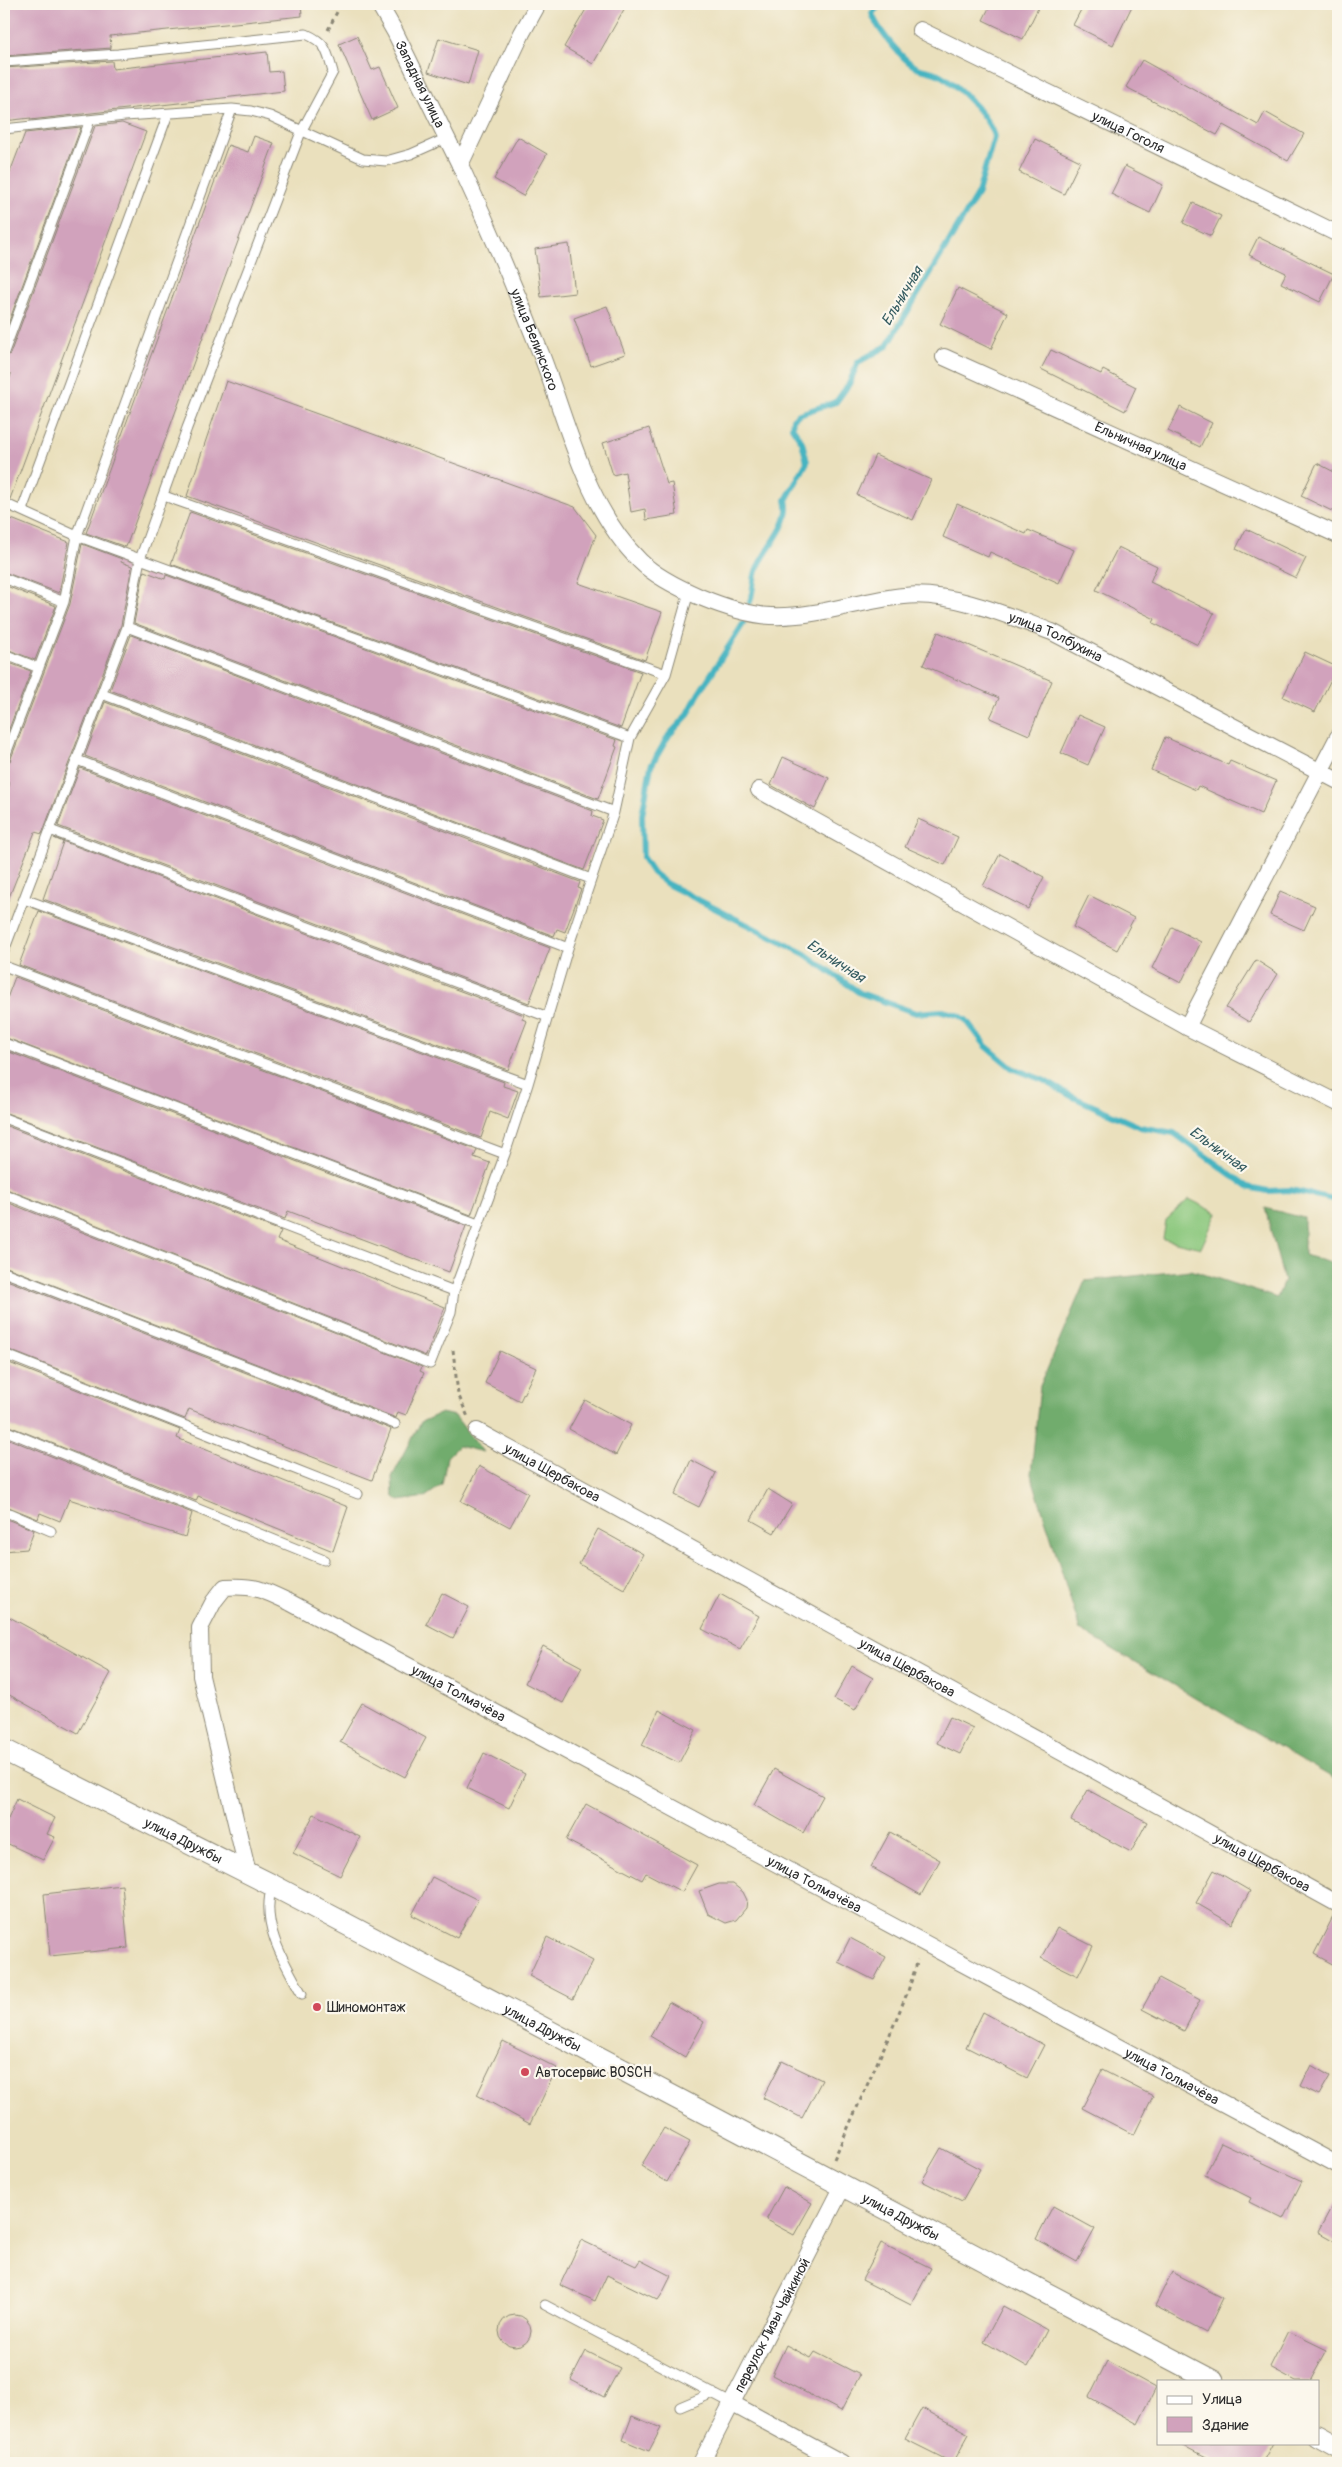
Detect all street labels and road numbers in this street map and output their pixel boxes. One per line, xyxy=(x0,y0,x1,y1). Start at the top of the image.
street label: Западная улица xyxy=(391,38,448,131)
street label: улица Гоголя xyxy=(1088,107,1167,157)
street label: улица Белинского xyxy=(506,285,562,393)
street label: Ельничная улица xyxy=(1092,418,1189,475)
street label: улица Толбухина xyxy=(1006,608,1105,666)
street label: улица Щербакова xyxy=(500,1439,603,1506)
street label: улица Щербакова xyxy=(855,1634,958,1701)
street label: улица Толмачёва xyxy=(407,1661,508,1726)
street label: улица Дружбы xyxy=(141,1814,225,1868)
street label: улица Щербакова xyxy=(1210,1829,1313,1896)
street label: улица Толмачёва xyxy=(763,1852,864,1917)
street label: улица Дружбы xyxy=(500,2000,584,2055)
street label: улица Толмачёва xyxy=(1121,2044,1222,2109)
street label: улица Дружбы xyxy=(858,2189,942,2244)
street label: переулок Лизы Чайкиной xyxy=(731,2255,814,2395)

